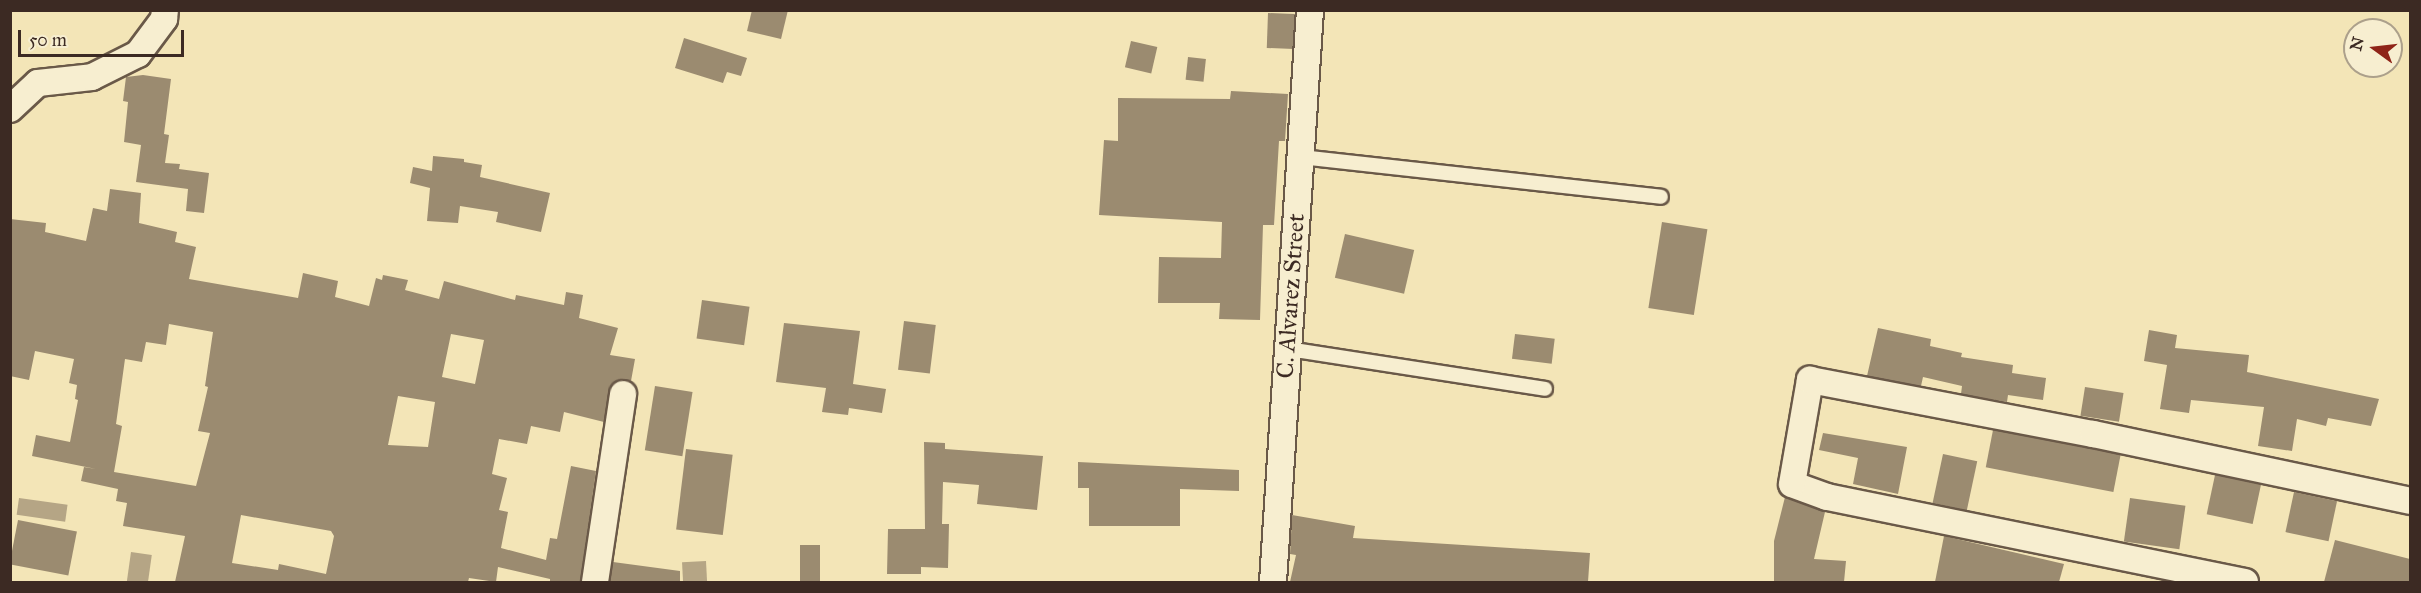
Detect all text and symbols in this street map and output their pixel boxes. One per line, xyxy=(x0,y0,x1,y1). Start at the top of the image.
scale bar xyxy=(21,18,188,56)
north arrow xyxy=(2343,18,2403,78)
text: 50 m xyxy=(29,29,67,51)
text: N xyxy=(2346,35,2368,53)
street label: C. Alvarez Street xyxy=(1271,213,1311,379)

